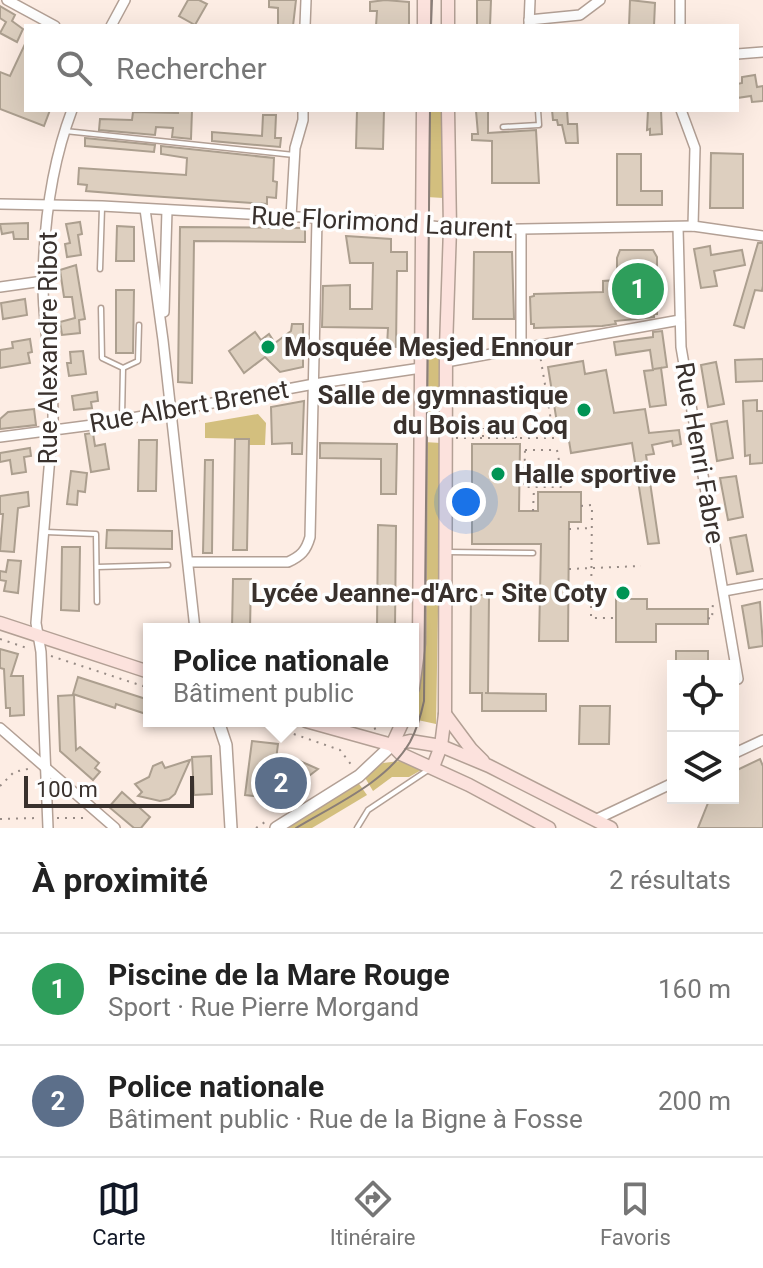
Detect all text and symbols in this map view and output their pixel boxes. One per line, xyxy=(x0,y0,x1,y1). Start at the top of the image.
search box xyxy=(24,24,739,112)
icon: search xyxy=(52,46,96,90)
text: Rechercher xyxy=(116,51,267,86)
street label: Rue Florimond Laurent xyxy=(250,200,514,244)
street label: Rue Alexandre Ribot xyxy=(33,232,63,464)
pin: 1 xyxy=(612,259,664,319)
place label: Mosquée Mesjed Ennour xyxy=(284,332,574,362)
marker: Mosquée Mesjed Ennour xyxy=(259,338,277,356)
street label: Rue Henri Fabre xyxy=(669,360,731,546)
street label: Rue Albert Brenet xyxy=(87,374,291,438)
place label: Salle de gymnastique du Bois au Coq xyxy=(317,380,568,440)
marker: Salle de gymnastique du Bois au Coq xyxy=(575,401,593,419)
place label: Halle sportive xyxy=(514,459,676,489)
marker: Halle sportive xyxy=(489,465,507,483)
your location xyxy=(446,482,486,522)
place label: Lycée Jeanne-d'Arc - Site Coty xyxy=(251,578,608,608)
marker: Lycée Jeanne-d'Arc - Site Coty xyxy=(614,584,632,602)
popup xyxy=(143,623,419,727)
text: Police nationale xyxy=(173,643,389,678)
map controls xyxy=(667,660,739,804)
button: locate xyxy=(667,660,739,732)
text: Bâtiment public xyxy=(173,678,354,708)
button: layers xyxy=(667,732,739,804)
pin: 2 xyxy=(255,753,307,813)
scale bar xyxy=(24,772,194,808)
text: 100 m xyxy=(36,777,98,802)
text: À proximité xyxy=(32,860,208,900)
text: 2 résultats xyxy=(609,865,731,895)
text: Piscine de la Mare Rouge xyxy=(108,957,450,992)
text: 1 xyxy=(51,974,65,1004)
text: 160 m xyxy=(658,974,731,1004)
text: Sport · Rue Pierre Morgand xyxy=(108,992,419,1022)
text: Police nationale xyxy=(108,1069,324,1104)
text: 2 xyxy=(51,1086,65,1116)
text: 200 m xyxy=(658,1086,731,1116)
text: Bâtiment public · Rue de la Bigne à Fosse xyxy=(108,1104,583,1134)
tab: Carte xyxy=(92,1177,145,1250)
tab: Itinéraire xyxy=(330,1177,415,1250)
tab: Favoris xyxy=(600,1177,671,1250)

